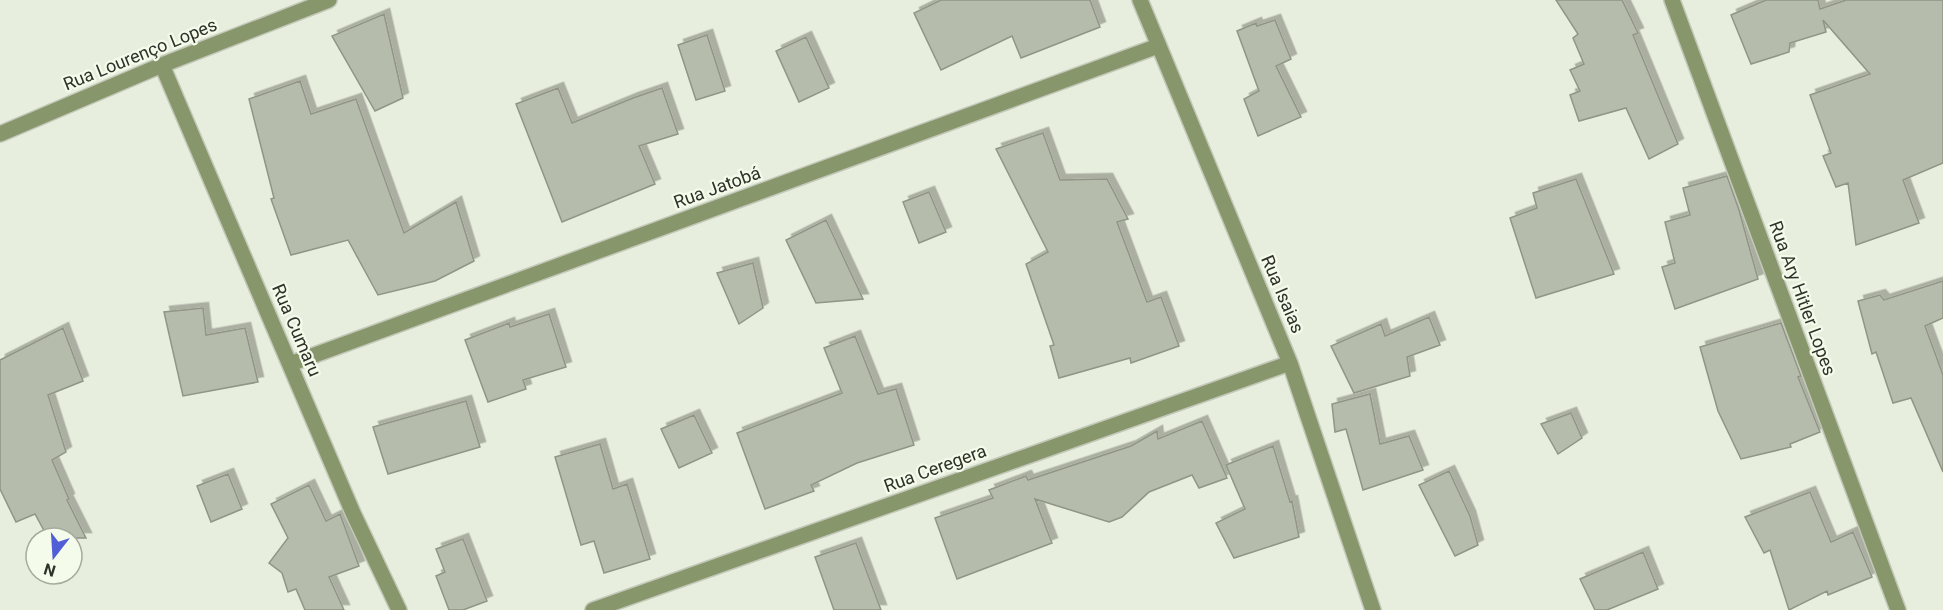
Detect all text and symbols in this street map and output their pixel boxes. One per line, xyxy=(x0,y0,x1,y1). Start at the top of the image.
street label: Rua Lourenço Lopes xyxy=(60,14,220,94)
street label: Rua Jatobá xyxy=(671,162,763,212)
street label: Rua Ary Hitler Lopes xyxy=(1765,218,1841,378)
street label: Rua Isaias xyxy=(1257,252,1309,336)
street label: Rua Cumaru xyxy=(268,281,326,379)
street label: Rua Ceregera xyxy=(881,440,989,496)
north arrow xyxy=(24,526,84,586)
text: N xyxy=(42,559,58,581)

